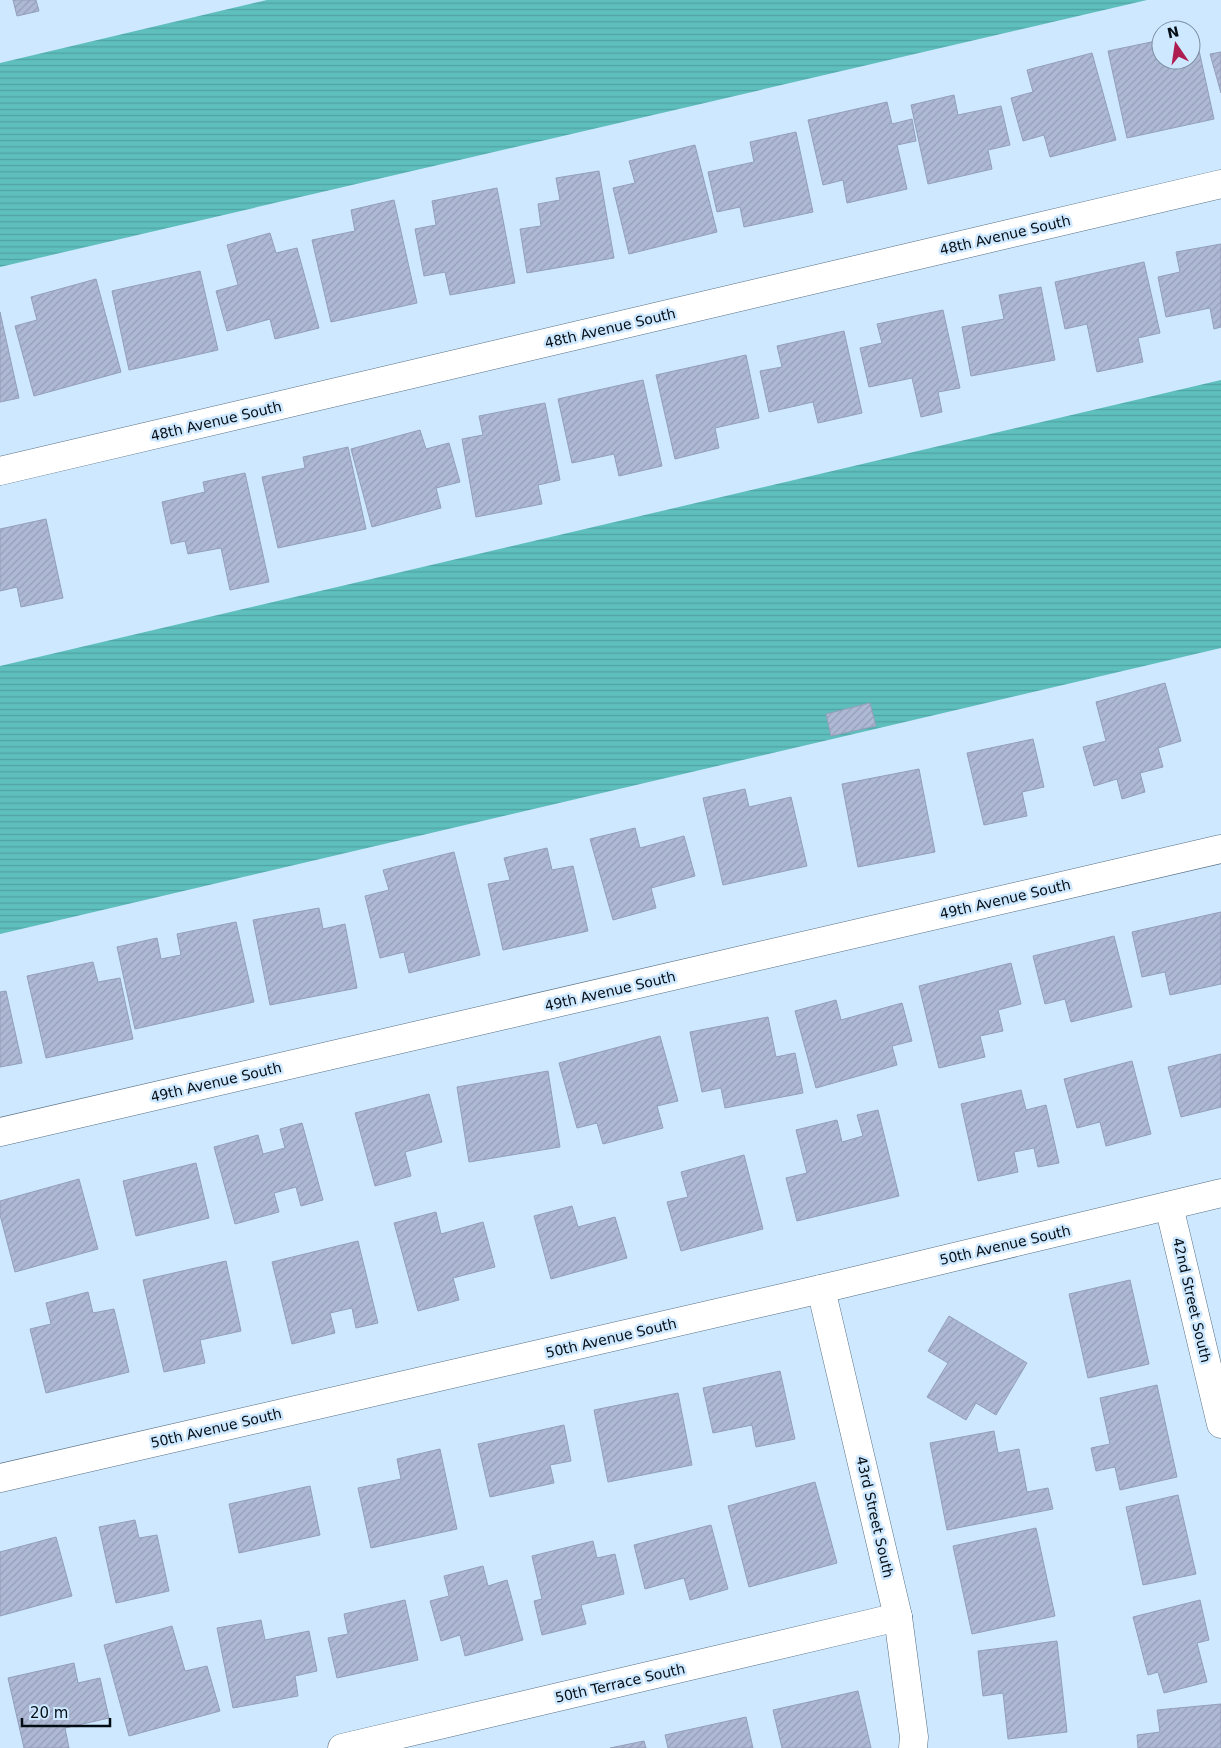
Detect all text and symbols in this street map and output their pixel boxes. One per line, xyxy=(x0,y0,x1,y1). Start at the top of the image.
north arrow xyxy=(1151,20,1201,70)
text: N xyxy=(1166,23,1181,41)
street label: 48th Avenue South xyxy=(938,212,1072,258)
street label: 48th Avenue South xyxy=(543,305,677,351)
street label: 48th Avenue South xyxy=(149,398,283,444)
street label: 49th Avenue South xyxy=(938,876,1072,922)
street label: 49th Avenue South xyxy=(543,968,677,1014)
street label: 49th Avenue South xyxy=(149,1059,283,1105)
street label: 50th Avenue South xyxy=(938,1222,1072,1268)
street label: 42nd Street South xyxy=(1170,1236,1214,1364)
street label: 50th Avenue South xyxy=(544,1315,678,1361)
street label: 50th Avenue South xyxy=(149,1405,283,1451)
street label: 43rd Street South xyxy=(853,1455,897,1579)
street label: 50th Terrace South xyxy=(554,1660,686,1706)
scale bar xyxy=(22,1696,110,1728)
text: 20 m xyxy=(30,1704,68,1722)

